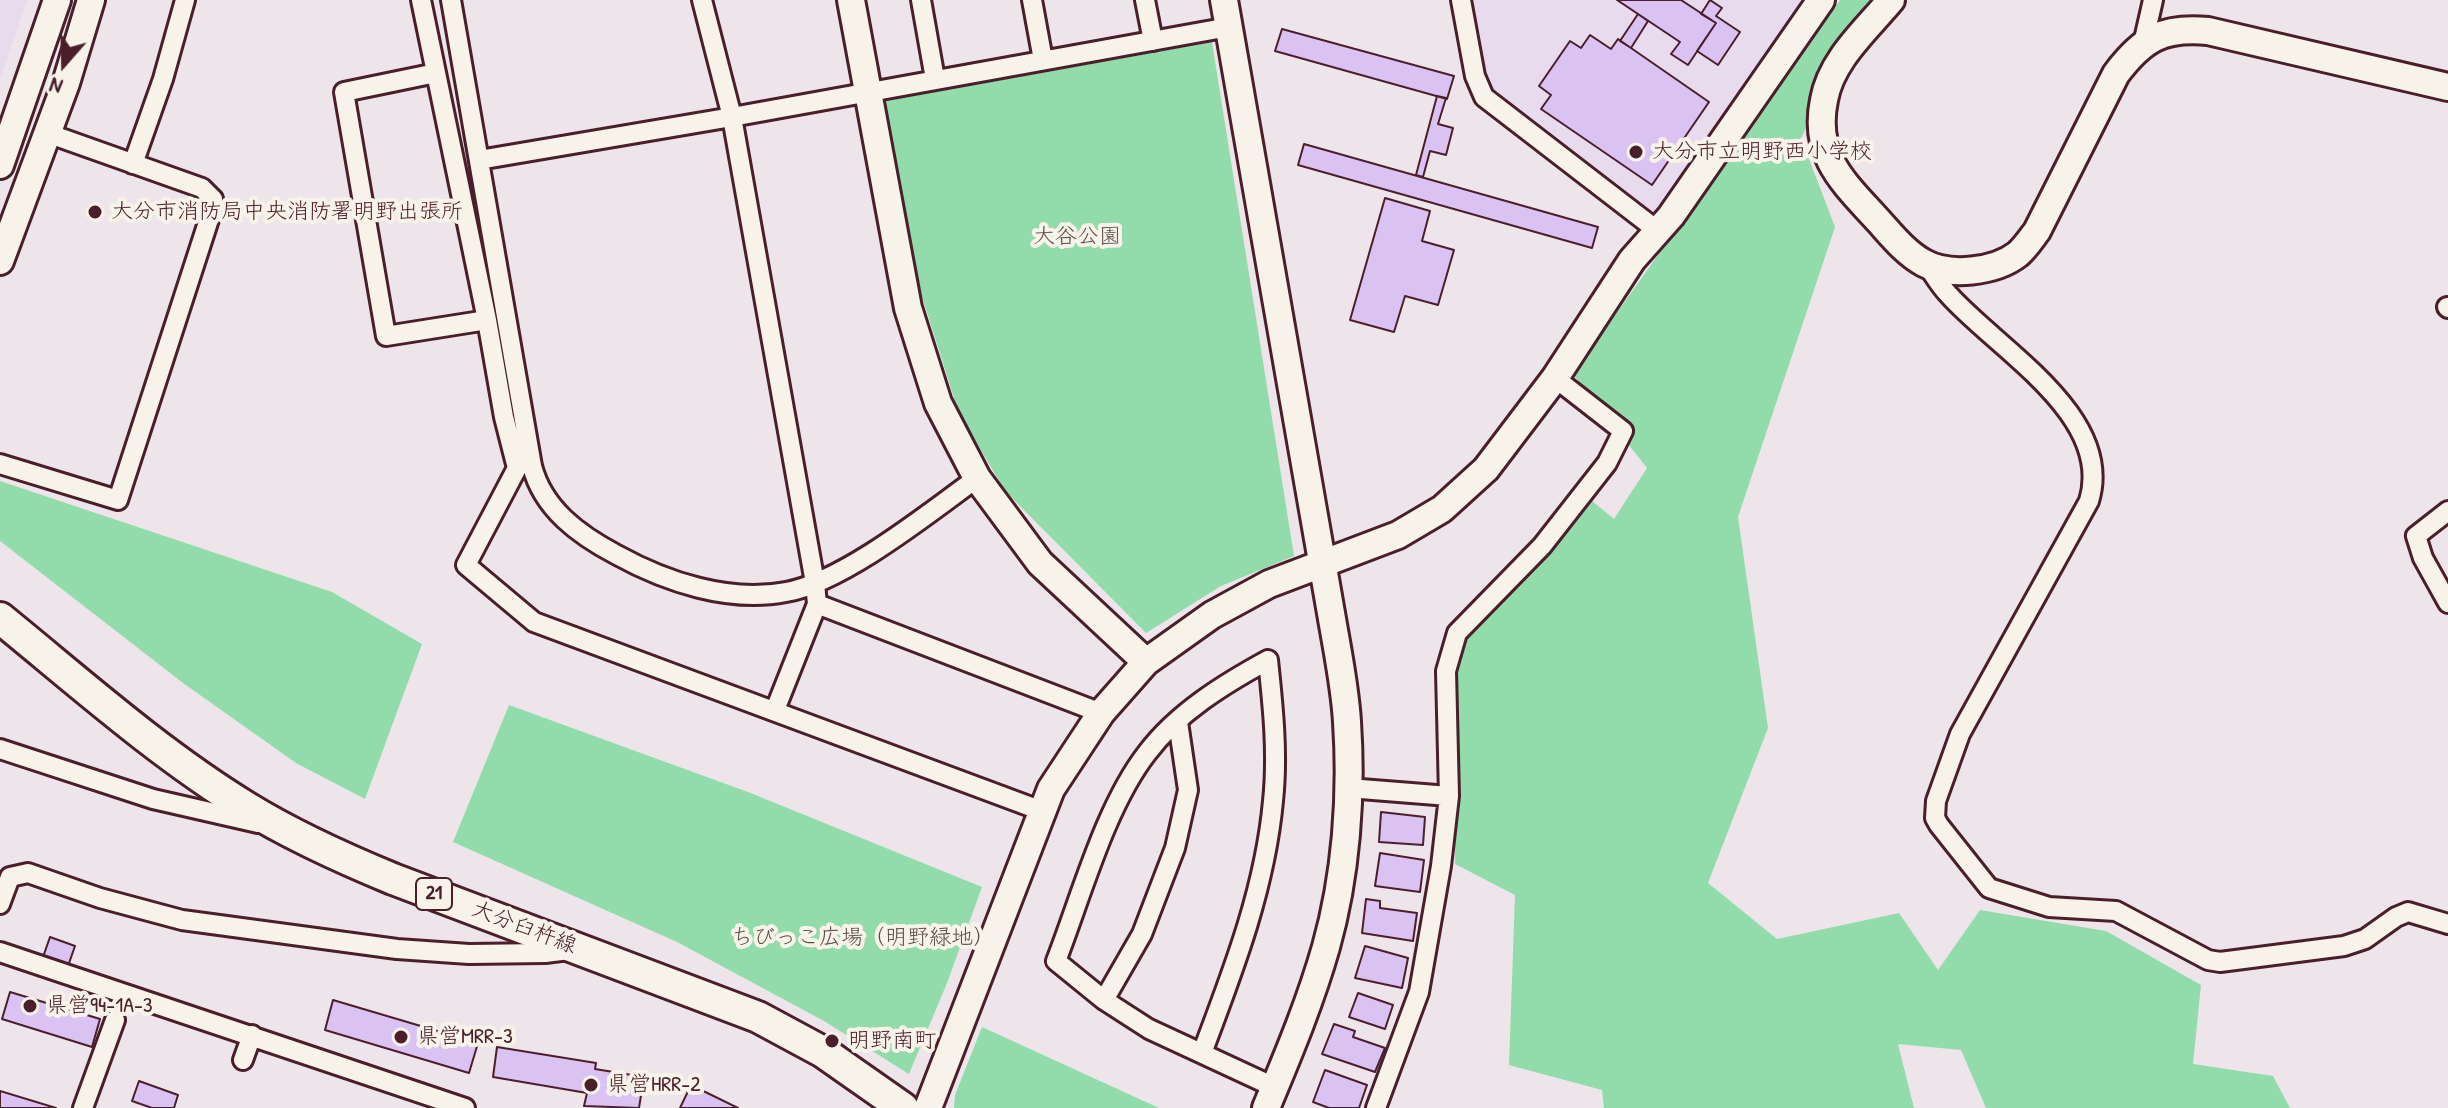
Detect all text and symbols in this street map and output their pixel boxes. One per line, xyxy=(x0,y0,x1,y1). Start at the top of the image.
north arrow xyxy=(24,24,104,104)
text: N xyxy=(45,70,66,103)
place label: 大分市立明野西小学校 xyxy=(1652,139,1872,165)
marker: 大分市立明野西小学校 xyxy=(1627,143,1645,161)
place label: 大分市消防局中央消防署明野出張所 xyxy=(111,199,463,225)
marker: 大分市消防局中央消防署明野出張所 xyxy=(86,203,104,221)
park label: 大谷公園 xyxy=(1033,224,1121,250)
road number: 21 xyxy=(416,878,452,910)
street label: 大分臼杵線 xyxy=(468,896,580,960)
park label: ちびっこ広場（明野緑地） xyxy=(731,925,995,951)
place label: 県営94-1A-3 xyxy=(46,993,153,1019)
marker: 県営94-1A-3 xyxy=(21,997,39,1015)
place label: 県営MRR-3 xyxy=(417,1024,513,1050)
marker: 県営MRR-3 xyxy=(392,1028,410,1046)
place label: 明野南町 xyxy=(848,1028,936,1054)
marker: 明野南町 xyxy=(823,1032,841,1050)
place label: 県営HRR-2 xyxy=(607,1072,700,1098)
marker: 県営HRR-2 xyxy=(582,1076,600,1094)

